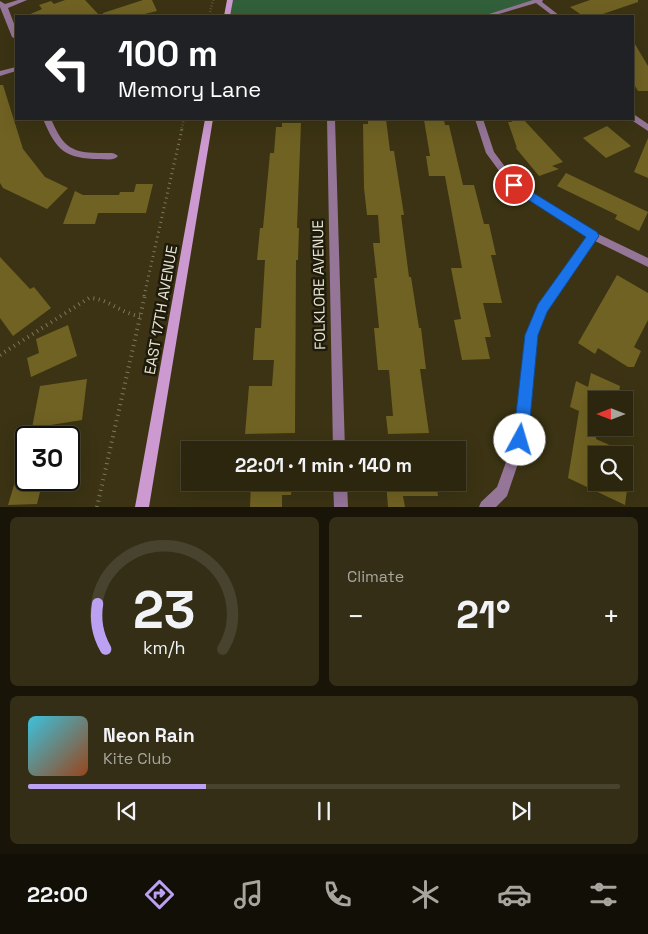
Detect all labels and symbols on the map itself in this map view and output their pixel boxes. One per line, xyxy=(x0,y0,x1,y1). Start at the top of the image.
pin xyxy=(493,164,535,206)
street label: FOLKLORE AVENUE xyxy=(308,220,329,350)
street label: EAST 17TH AVENUE xyxy=(140,244,181,376)
north arrow xyxy=(588,391,632,436)
position arrow xyxy=(493,413,545,465)
speed limit sign: 30 xyxy=(15,426,80,491)

